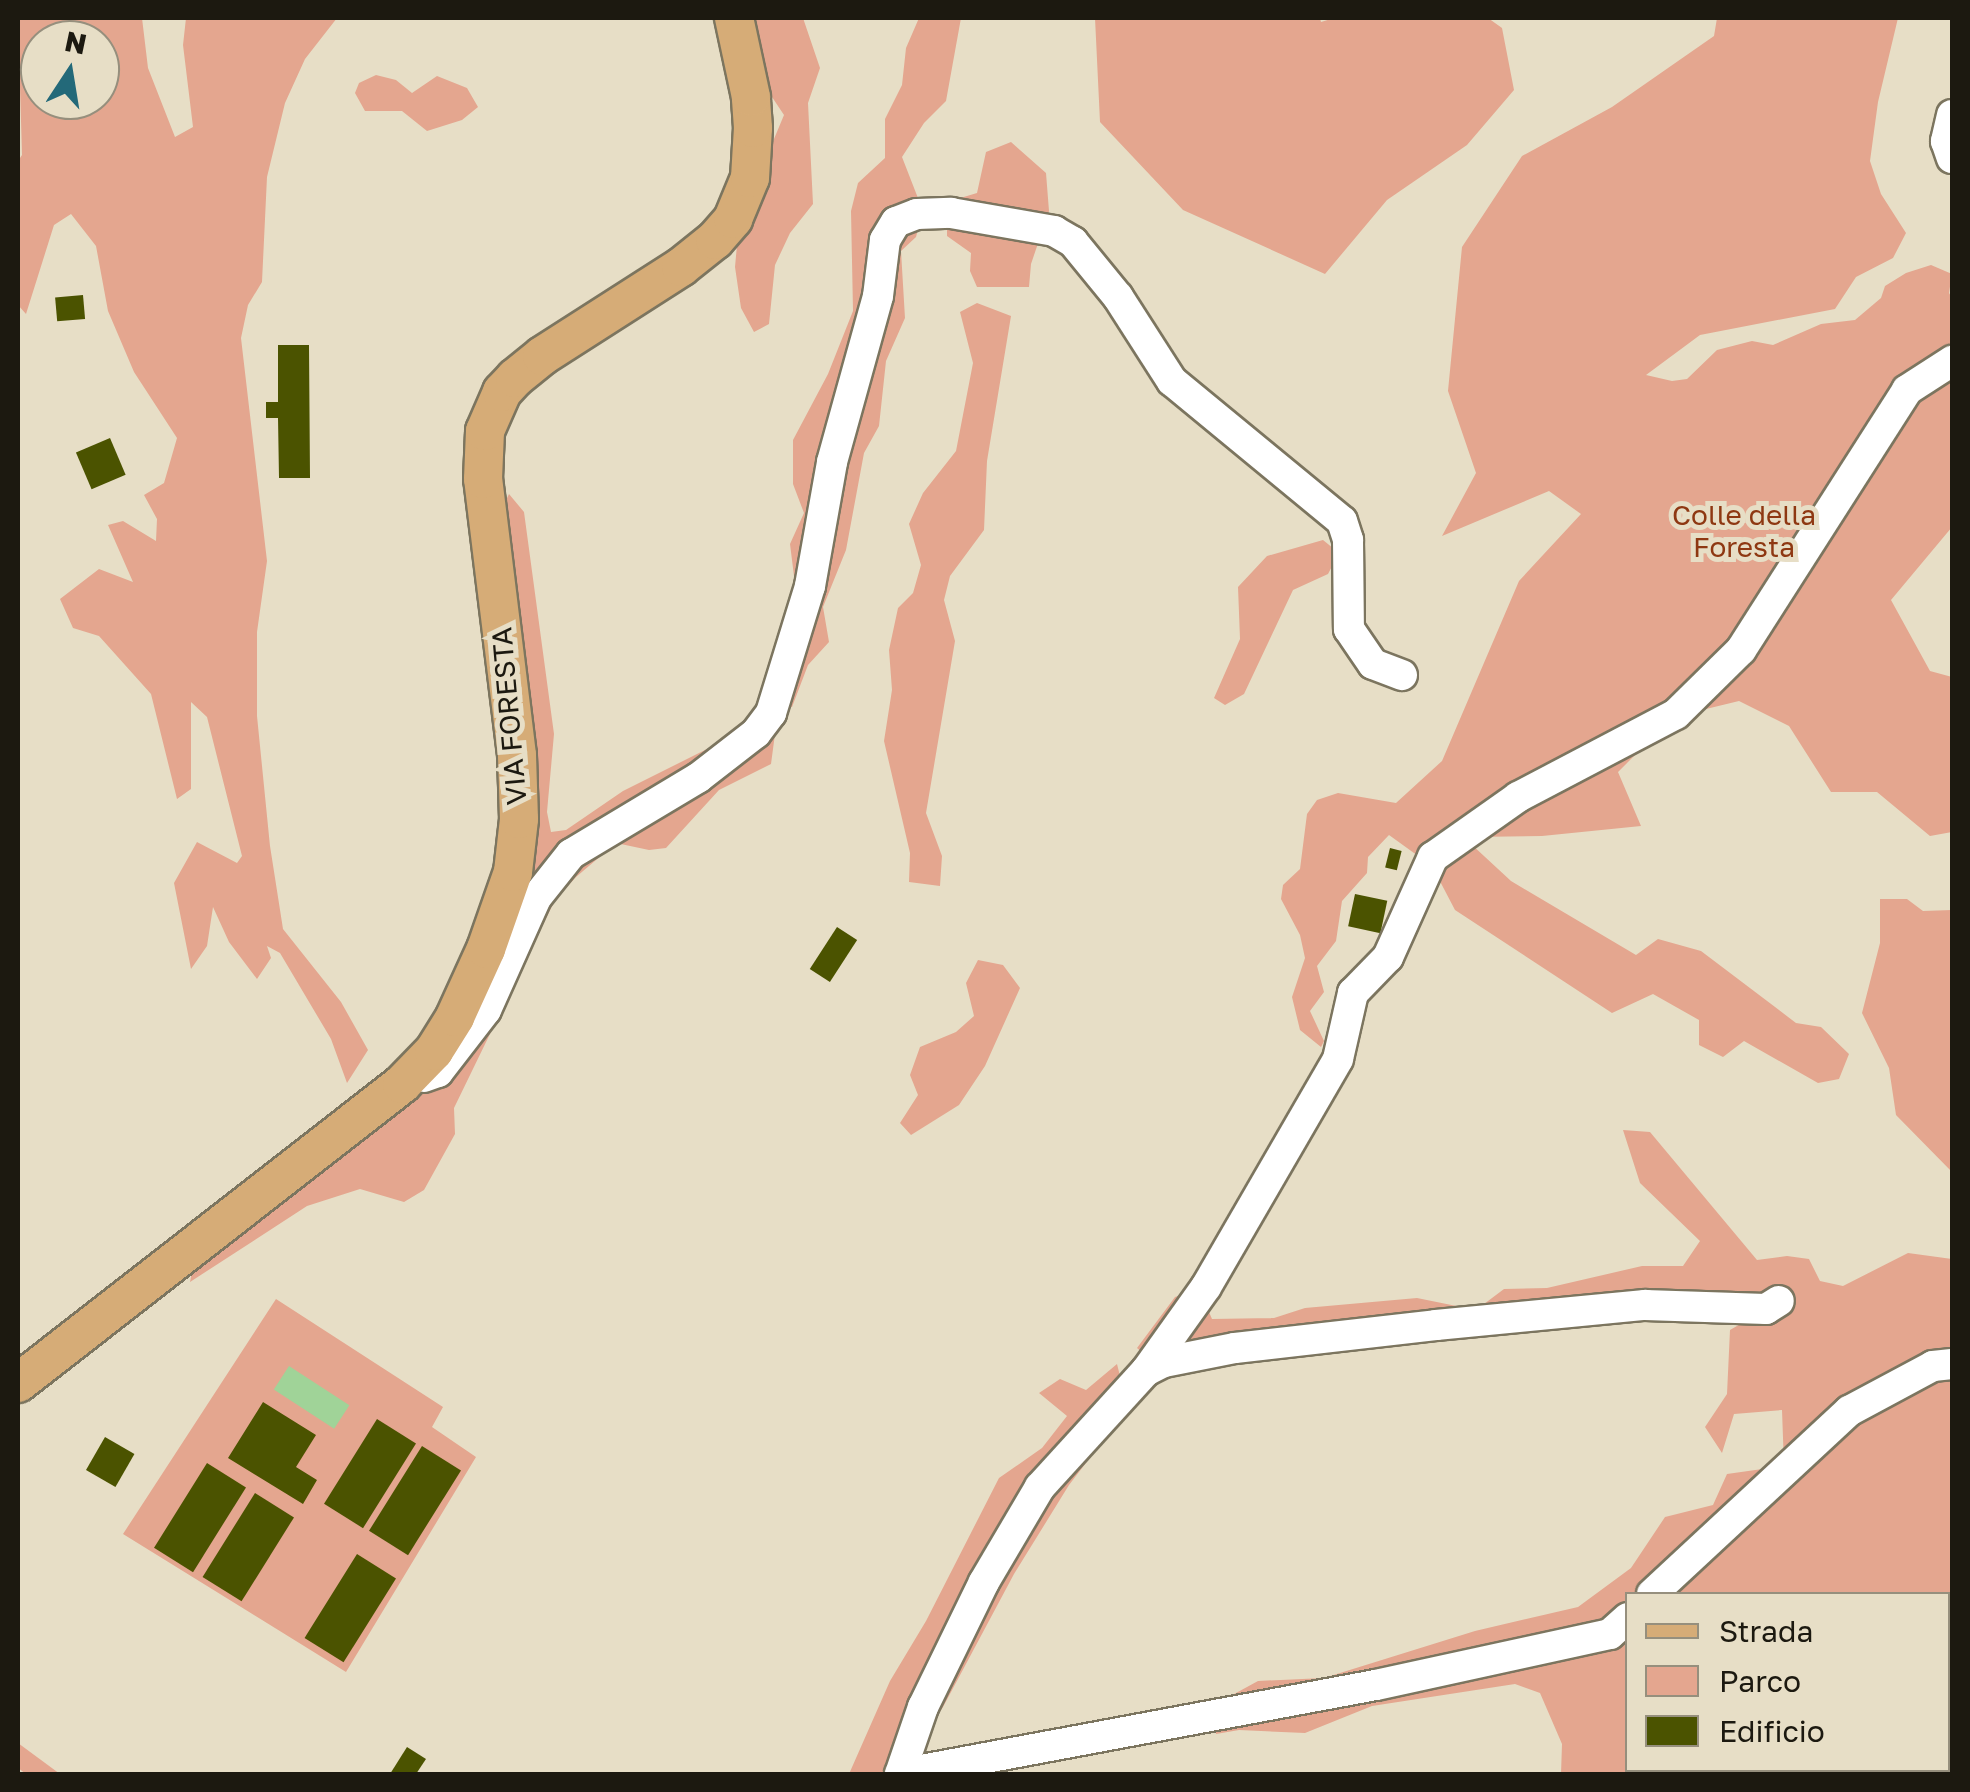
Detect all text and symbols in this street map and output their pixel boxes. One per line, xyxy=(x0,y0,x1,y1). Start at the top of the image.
north arrow xyxy=(20,20,120,120)
text: N xyxy=(62,24,90,60)
park label: Colle della Foresta xyxy=(1672,498,1816,564)
street label: VIA FORESTA xyxy=(484,626,534,806)
legend xyxy=(1625,1592,1950,1772)
text: Strada xyxy=(1719,1613,1813,1649)
text: Parco xyxy=(1719,1663,1801,1699)
text: Edificio xyxy=(1719,1713,1825,1749)

